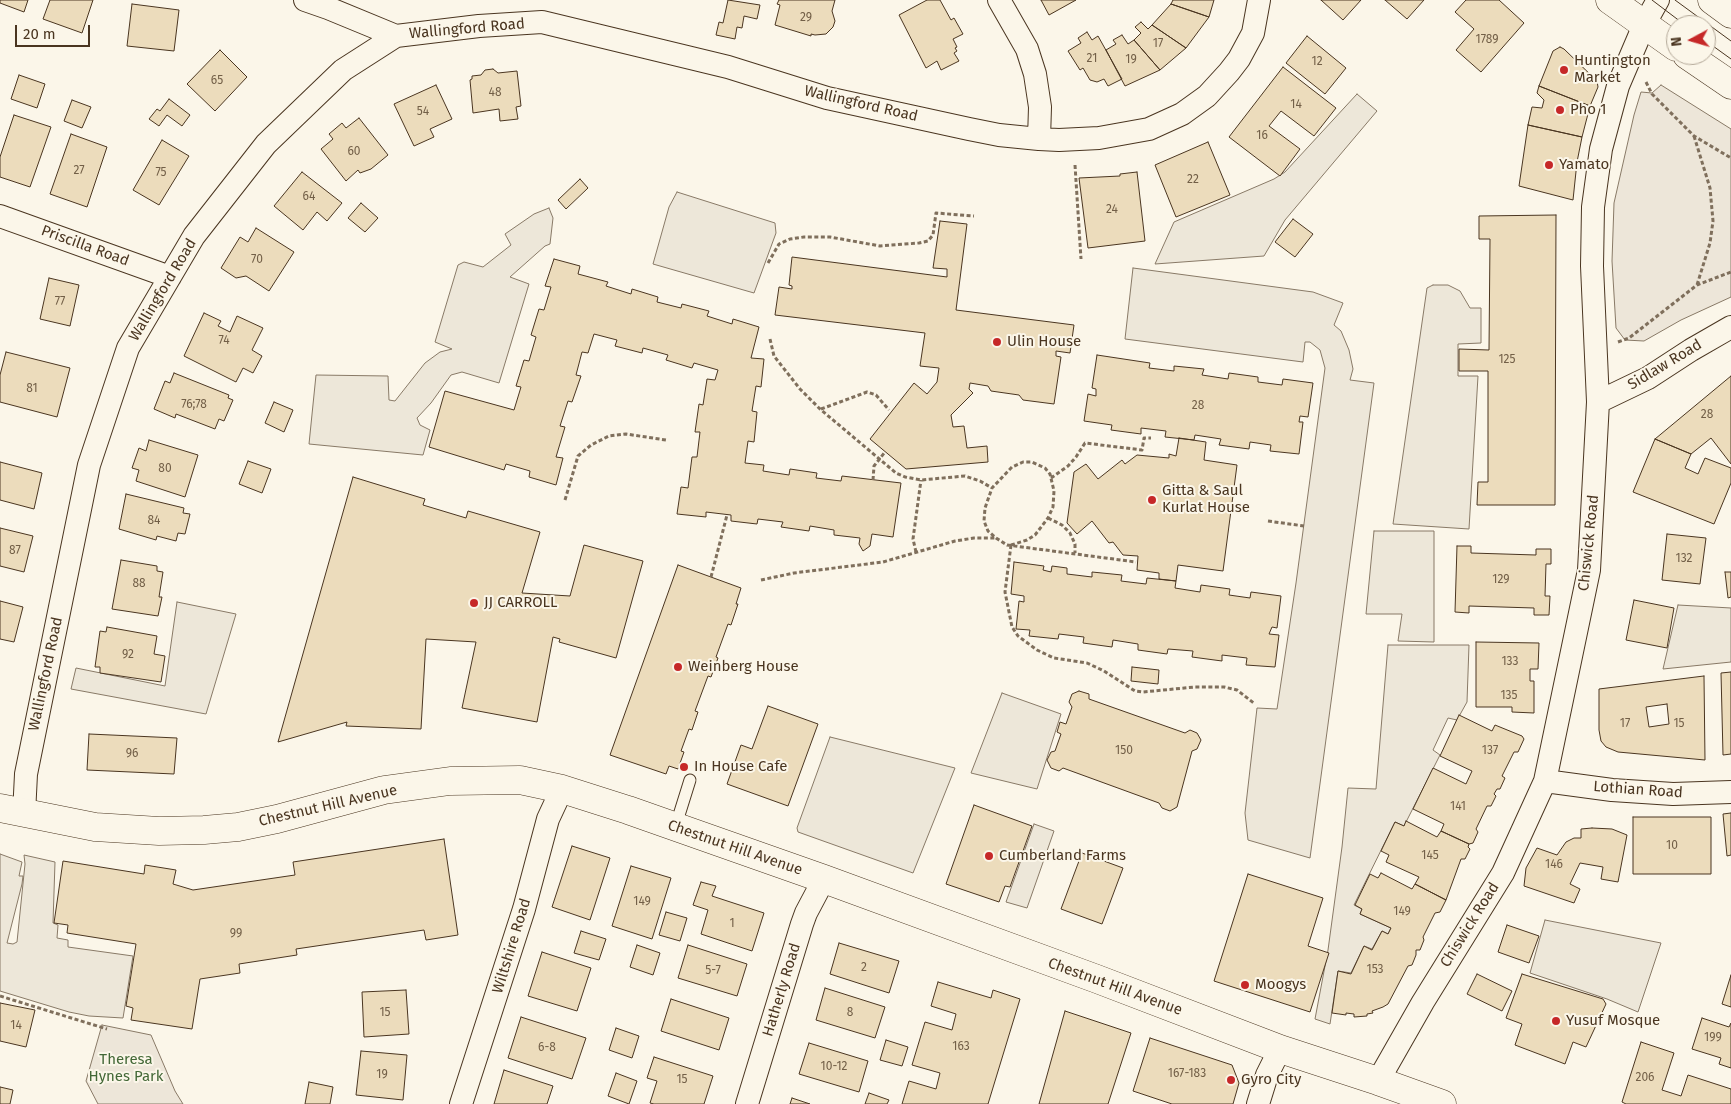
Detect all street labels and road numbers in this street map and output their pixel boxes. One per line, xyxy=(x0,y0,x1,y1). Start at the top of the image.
street label: Wallingford Road xyxy=(408,15,526,43)
street label: Wallingford Road xyxy=(802,82,920,126)
street label: Priscilla Road xyxy=(39,222,131,270)
street label: Wallingford Road xyxy=(125,236,201,344)
street label: Sidlaw Road xyxy=(1625,336,1705,394)
street label: Chiswick Road xyxy=(1575,494,1603,592)
street label: Wallingford Road xyxy=(25,615,67,733)
street label: Lothian Road xyxy=(1593,778,1683,802)
street label: Chestnut Hill Avenue xyxy=(257,781,399,831)
street label: Chestnut Hill Avenue xyxy=(665,816,805,880)
street label: Chiswick Road xyxy=(1437,879,1503,971)
street label: Wiltshire Road xyxy=(489,896,535,996)
street label: Hatherly Road xyxy=(759,941,805,1039)
street label: Chestnut Hill Avenue xyxy=(1045,954,1185,1020)

